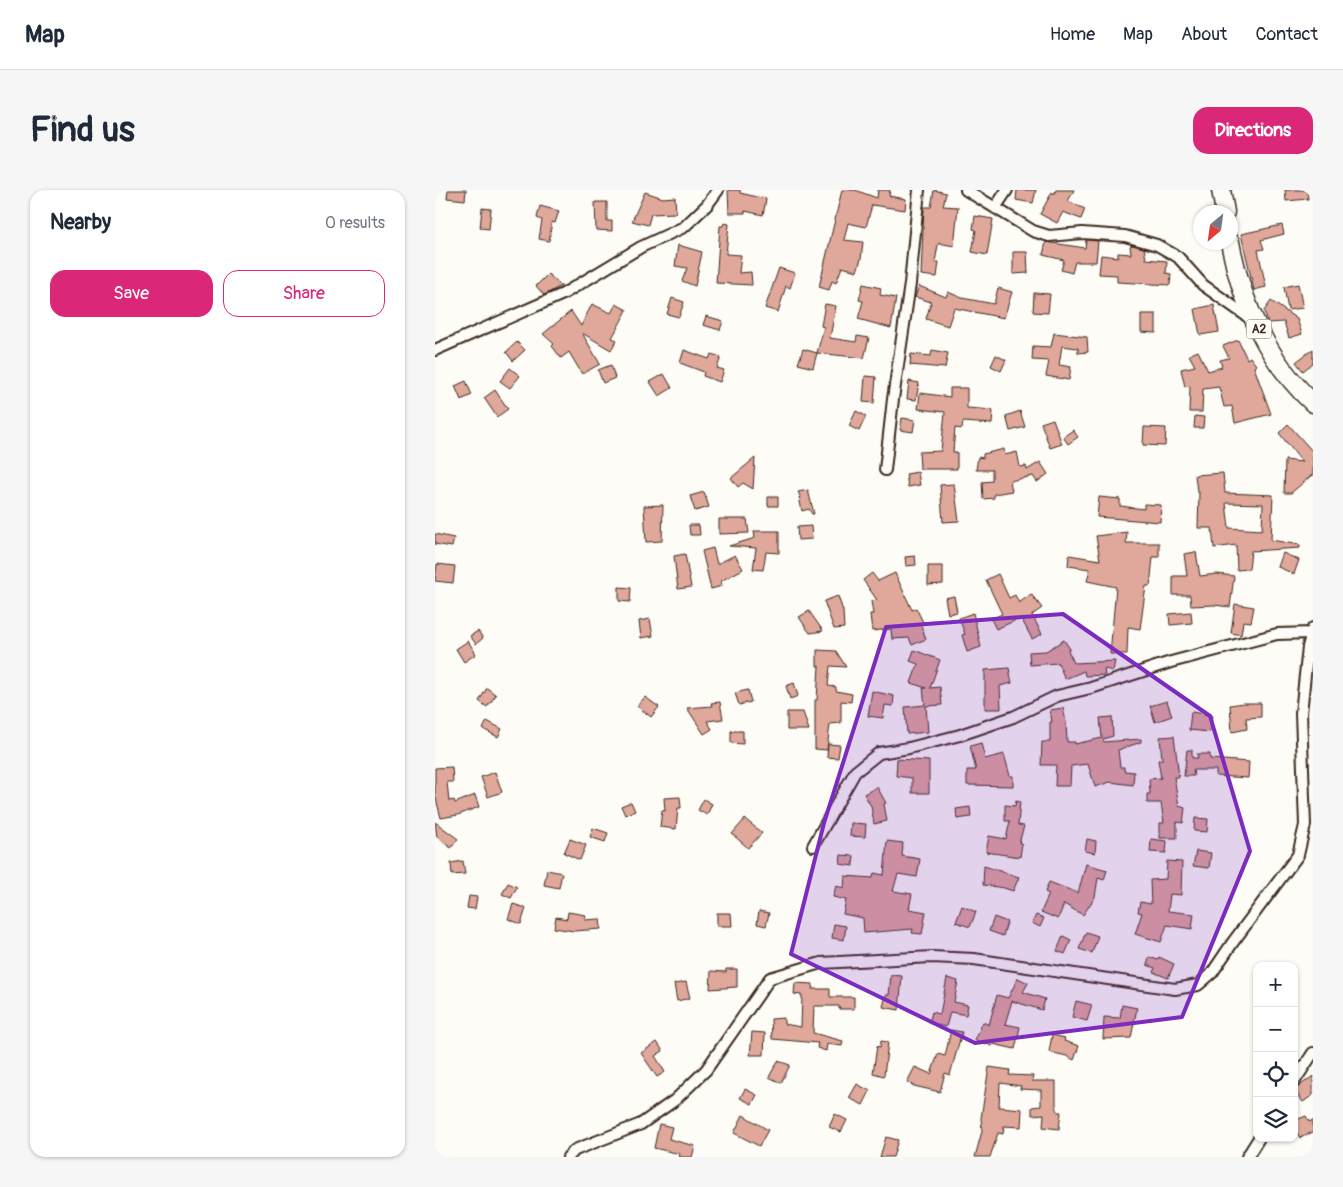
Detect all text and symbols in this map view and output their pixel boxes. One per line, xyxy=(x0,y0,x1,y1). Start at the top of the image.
text: Map xyxy=(25,20,65,49)
text: Home xyxy=(1050,23,1095,46)
text: Map xyxy=(1123,23,1153,46)
text: About xyxy=(1181,23,1227,46)
text: Contact xyxy=(1255,23,1318,46)
button: Directions xyxy=(1193,107,1313,154)
text: Find us xyxy=(30,108,135,152)
north arrow xyxy=(1193,205,1238,250)
text: Nearby xyxy=(50,209,111,236)
text: 0 results xyxy=(325,213,385,233)
button: Save xyxy=(50,270,213,317)
button: Share xyxy=(223,270,385,317)
road number: A2 xyxy=(1247,320,1271,338)
map controls xyxy=(1253,962,1298,1142)
button: + xyxy=(1253,962,1298,1007)
button: − xyxy=(1253,1007,1298,1052)
button: locate xyxy=(1253,1052,1298,1097)
button: layers xyxy=(1253,1097,1298,1142)

